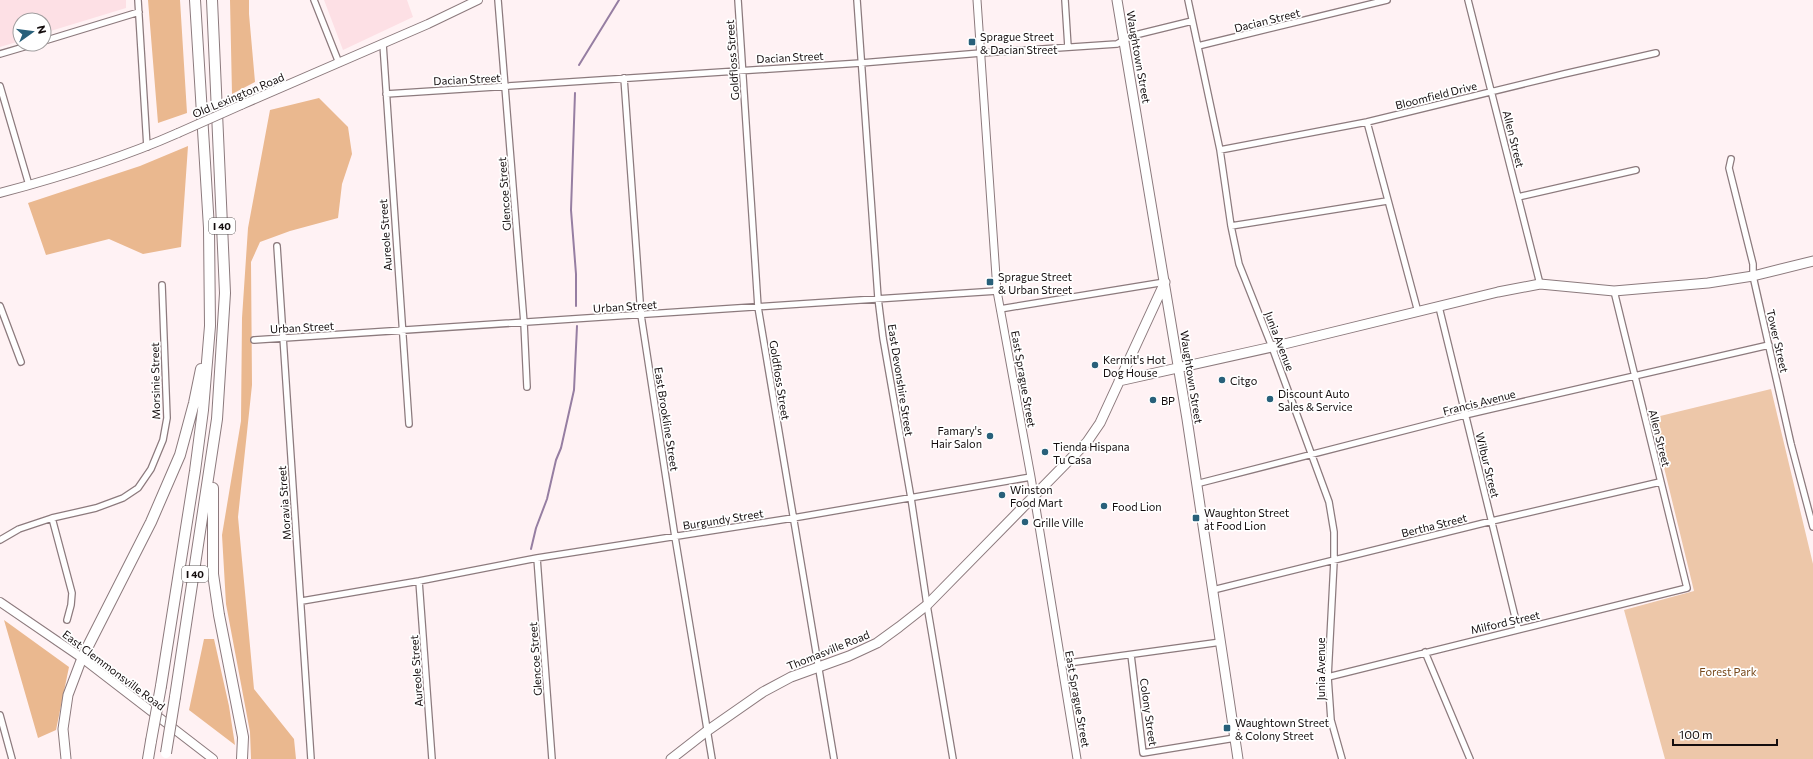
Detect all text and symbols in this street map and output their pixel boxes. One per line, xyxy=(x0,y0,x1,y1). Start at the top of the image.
street label: Dacian Street xyxy=(1233,5,1302,34)
street label: Waughtown Street xyxy=(1124,10,1154,105)
north arrow xyxy=(12,12,52,52)
street label: Goldfloss Street xyxy=(723,19,741,101)
text: N xyxy=(35,24,49,35)
place label: Sprague Street & Dacian Street xyxy=(980,30,1058,56)
marker: Sprague Street & Dacian Street xyxy=(967,37,977,47)
street label: Dacian Street xyxy=(756,49,824,65)
street label: Old Lexington Road xyxy=(190,70,286,120)
street label: Dacian Street xyxy=(433,71,501,87)
street label: Bloomfield Drive xyxy=(1394,79,1478,111)
street label: Allen Street xyxy=(1501,109,1527,169)
street label: Glencoe Street xyxy=(495,156,513,231)
street label: Aureole Street xyxy=(376,198,394,271)
road number: I 40 xyxy=(209,218,235,234)
place label: Sprague Street & Urban Street xyxy=(998,270,1073,296)
marker: Sprague Street & Urban Street xyxy=(985,277,995,287)
street label: Urban Street xyxy=(593,297,658,315)
street label: Tower Street xyxy=(1764,308,1792,374)
street label: Junia Avenue xyxy=(1262,309,1297,373)
street label: Urban Street xyxy=(270,319,335,335)
street label: East Devonshire Street xyxy=(886,323,916,437)
street label: East Sprague Street xyxy=(1009,330,1039,429)
street label: Waughtown Street xyxy=(1178,330,1206,425)
street label: Goldfloss Street xyxy=(767,339,793,421)
street label: Morsinie Street xyxy=(148,342,162,420)
place label: Kermit's Hot Dog House xyxy=(1103,353,1166,379)
marker: Kermit's Hot Dog House xyxy=(1090,360,1100,370)
street label: East Brookline Street xyxy=(652,366,682,472)
place label: Citgo xyxy=(1230,374,1258,387)
marker: Citgo xyxy=(1217,375,1227,385)
place label: Discount Auto Sales & Service xyxy=(1278,387,1353,413)
street label: Francis Avenue xyxy=(1441,387,1517,417)
place label: BP xyxy=(1161,394,1175,407)
marker: Discount Auto Sales & Service xyxy=(1265,394,1275,404)
marker: BP xyxy=(1148,395,1158,405)
street label: Allen Street xyxy=(1647,408,1673,468)
place label: Famary's Hair Salon xyxy=(931,424,982,450)
marker: Famary's Hair Salon xyxy=(985,431,995,441)
street label: Wilbur Street xyxy=(1474,431,1503,500)
place label: Tienda Hispana Tu Casa xyxy=(1053,440,1130,466)
marker: Tienda Hispana Tu Casa xyxy=(1040,447,1050,457)
street label: Moravia Street xyxy=(275,465,293,541)
place label: Winston Food Mart xyxy=(1010,483,1063,509)
marker: Winston Food Mart xyxy=(997,490,1007,500)
place label: Food Lion xyxy=(1112,500,1162,513)
marker: Food Lion xyxy=(1099,501,1109,511)
street label: Burgundy Street xyxy=(682,506,765,532)
place label: Waughton Street at Food Lion xyxy=(1204,506,1290,532)
street label: Bertha Street xyxy=(1400,510,1469,539)
marker: Waughton Street at Food Lion xyxy=(1191,513,1201,523)
place label: Grille Ville xyxy=(1033,516,1084,529)
marker: Grille Ville xyxy=(1020,517,1030,527)
road number: I 40 xyxy=(182,566,208,582)
street label: Milford Street xyxy=(1469,608,1541,636)
street label: Glencoe Street xyxy=(526,621,544,696)
street label: East Clemmonsville Road xyxy=(60,627,168,713)
street label: Thomasville Road xyxy=(785,628,871,672)
street label: Aureole Street xyxy=(407,634,425,707)
street label: Junia Avenue xyxy=(1314,637,1328,701)
street label: East Sprague Street xyxy=(1063,650,1093,749)
park label: Forest Park xyxy=(1699,665,1757,678)
street label: Colony Street xyxy=(1138,677,1160,747)
place label: Waughtown Street & Colony Street xyxy=(1235,716,1329,742)
scale bar xyxy=(1673,721,1777,747)
marker: Waughtown Street & Colony Street xyxy=(1222,723,1232,733)
text: 100 m xyxy=(1679,727,1713,741)

